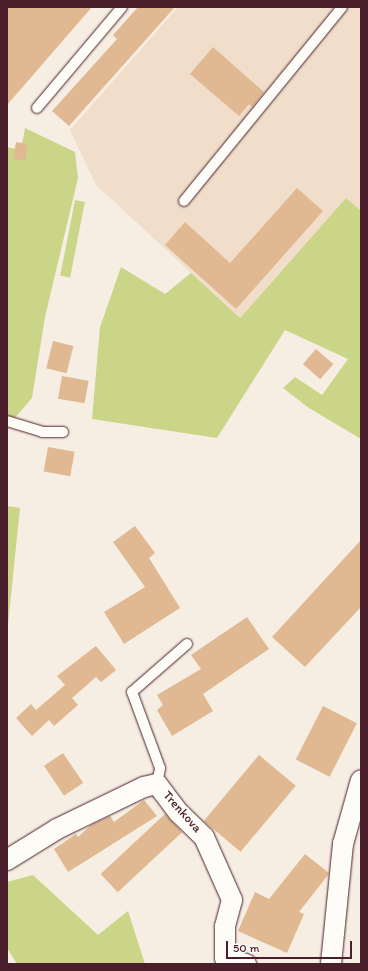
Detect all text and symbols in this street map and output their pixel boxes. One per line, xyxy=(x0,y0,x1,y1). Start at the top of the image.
street label: Trenkova xyxy=(159,788,205,836)
scale bar xyxy=(228,933,354,959)
text: 50 m xyxy=(233,941,259,955)

